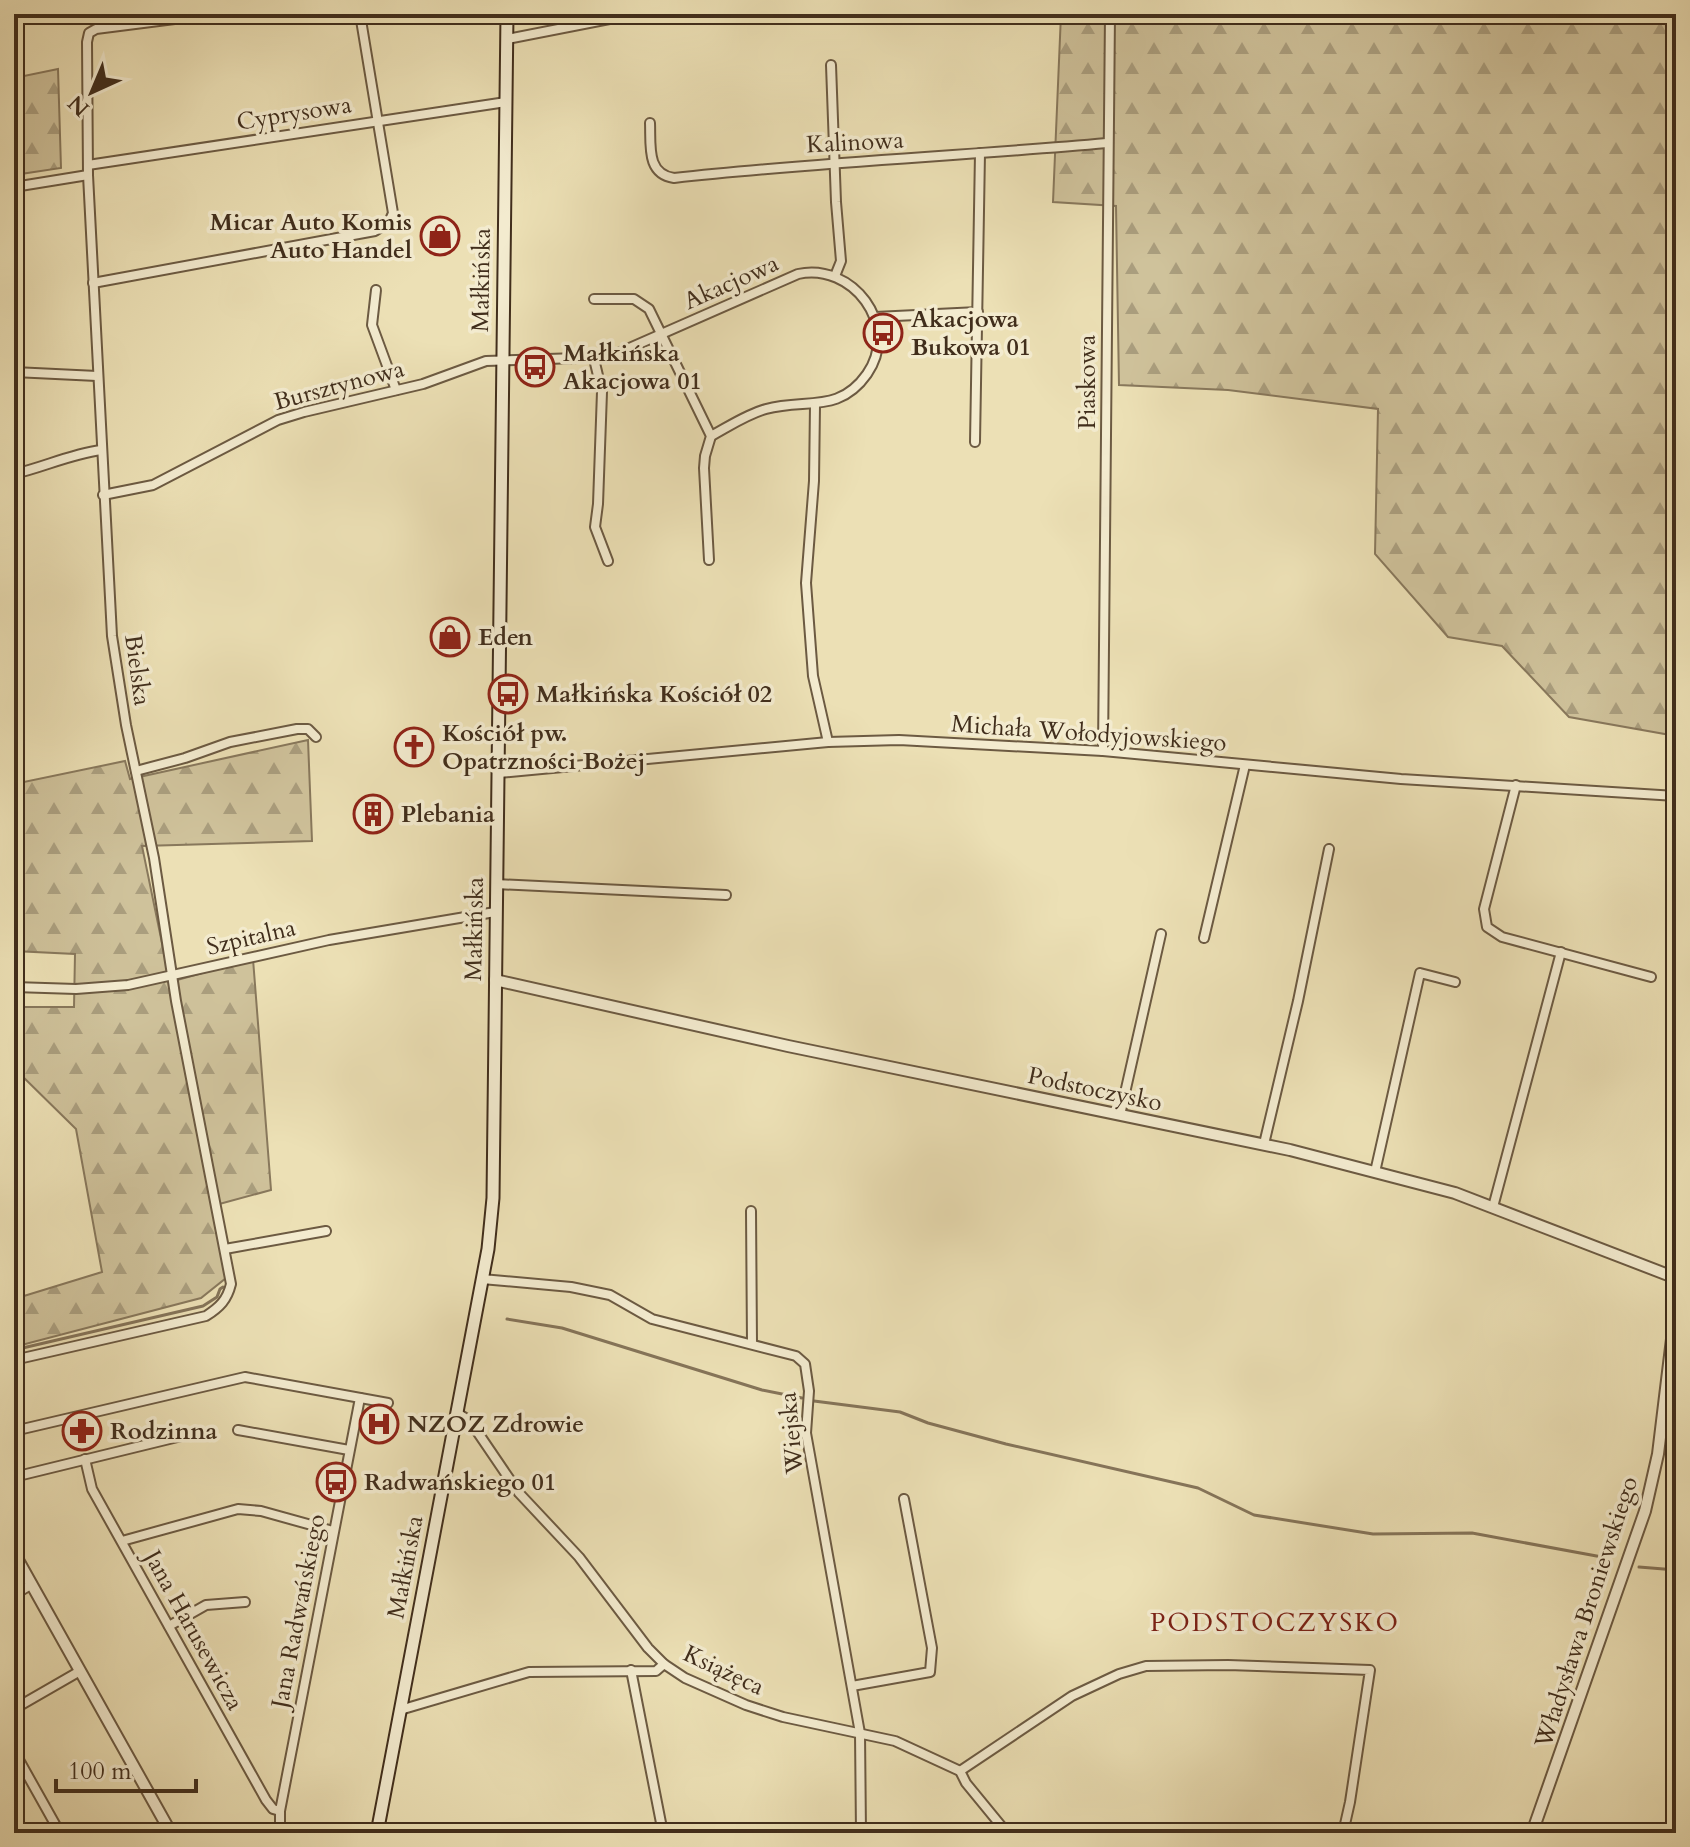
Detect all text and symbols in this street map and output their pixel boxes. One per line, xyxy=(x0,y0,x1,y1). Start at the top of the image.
north arrow xyxy=(52,52,132,132)
text: N xyxy=(62,88,96,123)
street label: Cyprysowa xyxy=(234,88,354,139)
street label: Kalinowa xyxy=(806,123,905,162)
place label: Micar Auto Komis Auto Handel xyxy=(210,206,412,267)
shop icon: Micar Auto Komis Auto Handel xyxy=(419,215,461,257)
street label: Małkińska xyxy=(464,227,499,332)
street label: Akacjowa xyxy=(679,247,784,318)
place label: Akacjowa Bukowa 01 xyxy=(911,303,1031,364)
bus stop icon: Akacjowa Bukowa 01 xyxy=(862,312,904,354)
street label: Piaskowa xyxy=(1071,334,1104,429)
place label: Małkińska Akacjowa 01 xyxy=(563,337,702,398)
bus stop icon: Małkińska Akacjowa 01 xyxy=(514,346,556,388)
street label: Bursztynowa xyxy=(270,352,408,419)
shop icon: Eden xyxy=(429,616,471,658)
place label: Eden xyxy=(478,621,534,654)
street label: Bielska xyxy=(116,632,159,708)
bus stop icon: Małkińska Kościół 02 xyxy=(487,673,529,715)
place label: Małkińska Kościół 02 xyxy=(536,678,772,711)
street label: Michała Wołodyjowskiego xyxy=(950,707,1228,760)
place label: Kościół pw. Opatrzności Bożej xyxy=(442,717,645,778)
church icon: Kościół pw. Opatrzności Bożej xyxy=(393,726,435,768)
building icon: Plebania xyxy=(352,793,394,835)
place label: Plebania xyxy=(401,798,495,831)
street label: Małkińska xyxy=(457,876,492,981)
street label: Szpitalna xyxy=(203,911,299,964)
street label: Podstoczysko xyxy=(1025,1059,1165,1120)
street label: Wiejska xyxy=(771,1390,812,1476)
hospital icon: NZOZ Zdrowie xyxy=(358,1403,400,1445)
place label: NZOZ Zdrowie xyxy=(407,1408,584,1441)
pharmacy icon: Rodzinna xyxy=(61,1410,103,1452)
place label: Rodzinna xyxy=(110,1415,218,1448)
bus stop icon: Radwańskiego 01 xyxy=(315,1461,357,1503)
place label: Radwańskiego 01 xyxy=(364,1466,556,1499)
street label: Władysława Broniewskiego xyxy=(1527,1472,1646,1753)
street label: Jana Radwańskiego xyxy=(263,1511,333,1714)
street label: Małkińska xyxy=(379,1512,432,1621)
street label: Jana Harusewicza xyxy=(134,1542,252,1717)
district label: PODSTOCZYSKO xyxy=(1150,1605,1400,1640)
street label: Książęca xyxy=(678,1637,770,1704)
scale bar xyxy=(56,1743,196,1793)
text: 100 m xyxy=(68,1755,132,1788)

